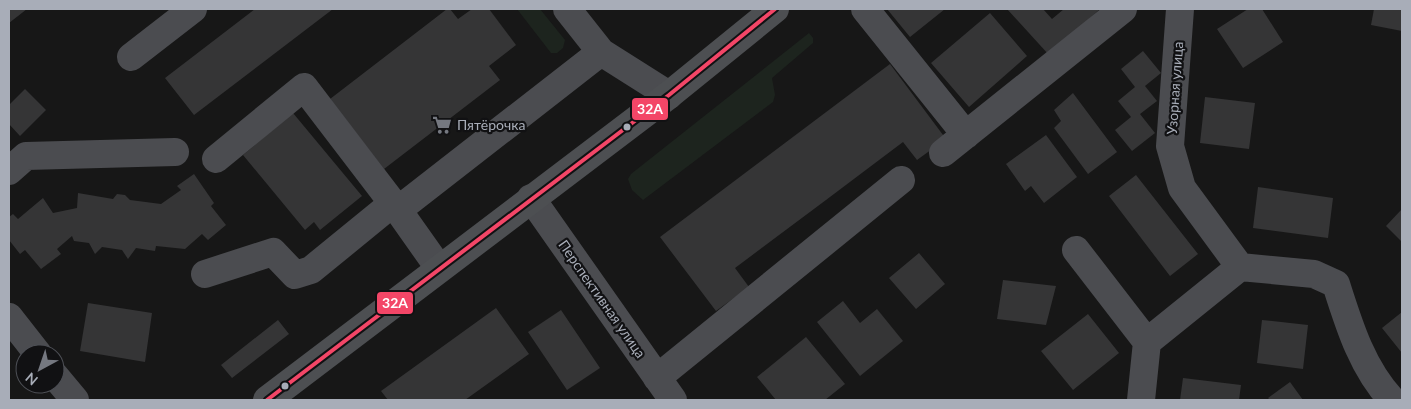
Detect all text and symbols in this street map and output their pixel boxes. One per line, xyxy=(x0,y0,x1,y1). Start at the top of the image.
street label: Узорная улица xyxy=(1163,41,1186,135)
line badge: 32A xyxy=(631,97,669,121)
text: 32A xyxy=(637,100,663,117)
supermarket icon: Пятёрочка xyxy=(431,114,453,136)
place label: Пятёрочка xyxy=(457,116,525,133)
unlabelled marker xyxy=(622,122,632,132)
street label: Перспективная улица xyxy=(555,236,650,361)
line badge: 32A xyxy=(376,291,414,315)
text: 32A xyxy=(382,294,408,311)
north arrow xyxy=(15,344,65,394)
text: N xyxy=(22,369,41,389)
unlabelled marker xyxy=(280,381,290,391)

